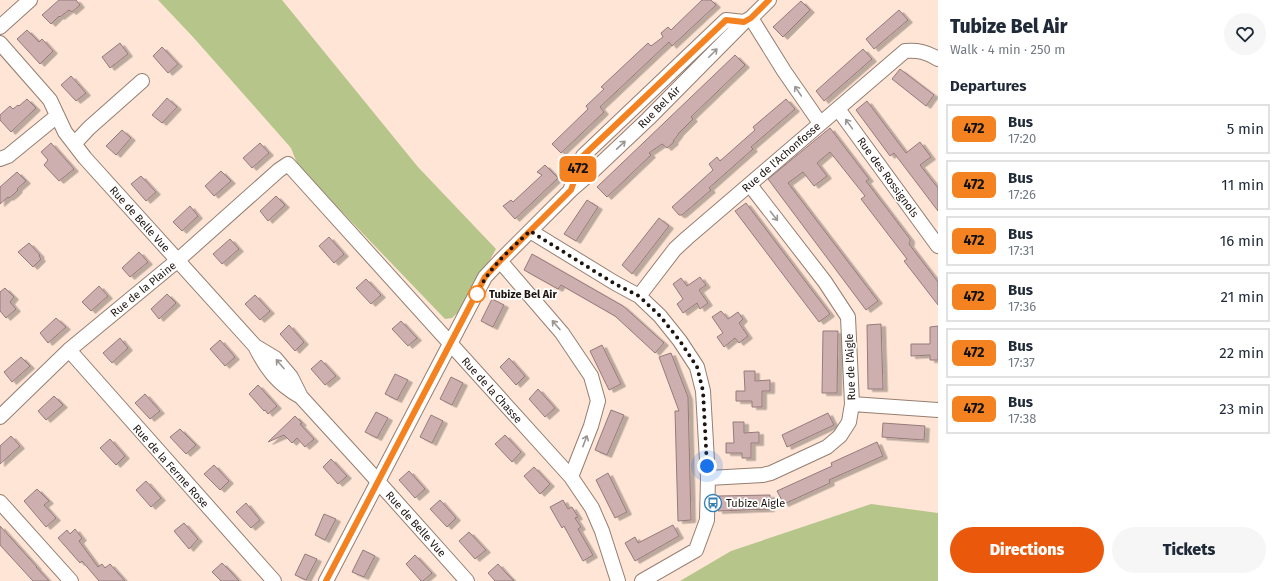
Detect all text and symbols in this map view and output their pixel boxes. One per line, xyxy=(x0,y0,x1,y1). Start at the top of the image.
button: heart xyxy=(1224,13,1266,55)
text: Tubize Bel Air xyxy=(950,15,1067,38)
text: Walk · 4 min · 250 m xyxy=(950,42,1065,57)
one-way arrow xyxy=(708,48,718,58)
text: Departures xyxy=(950,77,1027,95)
street label: Rue Bel Air xyxy=(636,83,684,131)
one-way arrow xyxy=(794,86,802,97)
text: Bus xyxy=(1008,113,1033,131)
one-way arrow xyxy=(845,118,853,129)
street label: Rue de l'Achonfosse xyxy=(739,120,823,195)
text: 472 xyxy=(963,120,985,137)
text: 5 min xyxy=(1227,120,1264,138)
text: 17:20 xyxy=(1008,131,1036,146)
street label: Rue des Rossignols xyxy=(854,135,921,220)
one-way arrow xyxy=(615,141,625,150)
line badge: 472 xyxy=(555,156,601,182)
text: 472 xyxy=(567,160,589,177)
text: Bus xyxy=(1008,169,1033,187)
text: 472 xyxy=(963,176,985,193)
text: 11 min xyxy=(1221,176,1264,194)
street label: Rue de Belle Vue xyxy=(107,184,172,255)
text: 17:26 xyxy=(1008,187,1036,202)
one-way arrow xyxy=(769,210,778,221)
text: Bus xyxy=(1008,225,1033,243)
text: 472 xyxy=(963,232,985,249)
text: 16 min xyxy=(1220,232,1264,250)
text: 17:31 xyxy=(1008,243,1034,258)
street label: Rue de la Plaine xyxy=(108,259,179,320)
text: Bus xyxy=(1008,281,1033,299)
marker: Tubize Bel Air xyxy=(468,285,486,303)
place label: Tubize Bel Air xyxy=(489,288,557,301)
text: 472 xyxy=(963,288,985,305)
text: 21 min xyxy=(1221,288,1264,306)
text: 17:36 xyxy=(1008,299,1036,314)
one-way arrow xyxy=(551,320,560,330)
street label: Rue de l'Aigle xyxy=(843,333,858,401)
text: Bus xyxy=(1008,337,1033,355)
text: 472 xyxy=(963,344,985,361)
text: 22 min xyxy=(1219,344,1264,362)
street label: Rue de la Chasse xyxy=(459,355,525,426)
text: 17:37 xyxy=(1008,355,1035,370)
one-way arrow xyxy=(275,359,284,370)
text: Bus xyxy=(1008,393,1033,411)
text: 472 xyxy=(963,400,985,417)
text: 23 min xyxy=(1219,400,1264,418)
text: 17:38 xyxy=(1008,411,1036,426)
street label: Rue de la Ferme Rose xyxy=(130,422,211,511)
one-way arrow xyxy=(581,435,589,447)
your location xyxy=(697,456,717,476)
street label: Rue de Belle Vue xyxy=(383,489,448,560)
bus stop icon: Tubize Aigle xyxy=(703,493,723,513)
place label: Tubize Aigle xyxy=(726,497,785,510)
button: Directions xyxy=(950,527,1104,573)
button: Tickets xyxy=(1112,527,1266,573)

